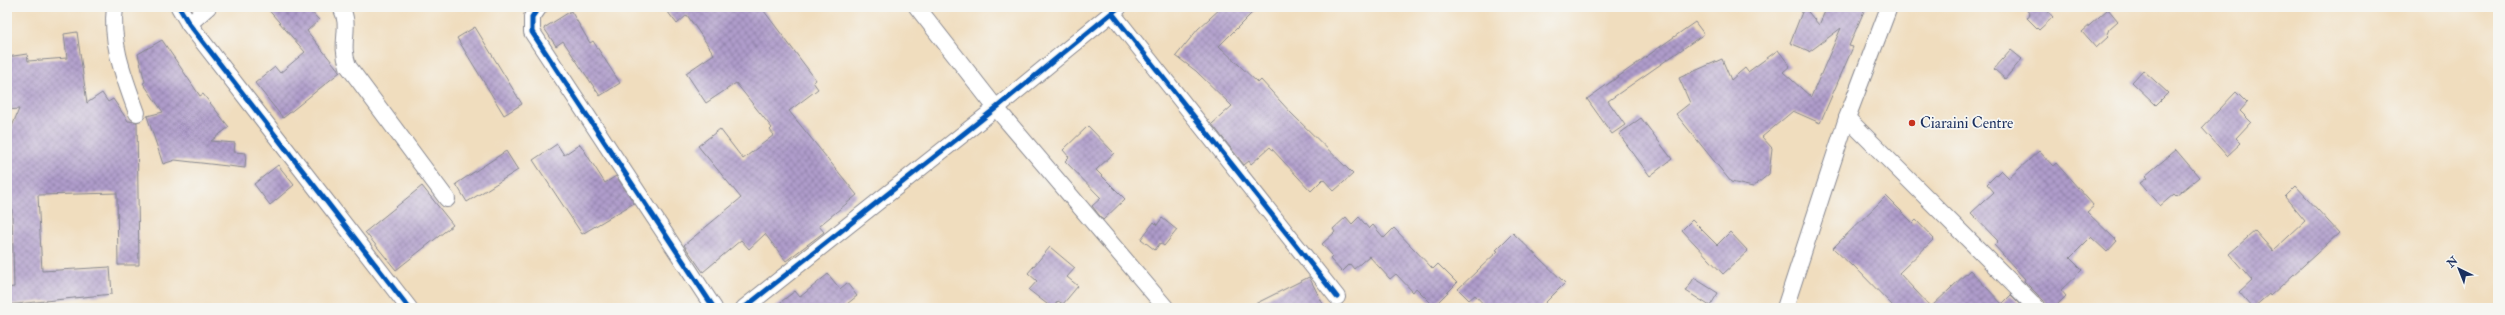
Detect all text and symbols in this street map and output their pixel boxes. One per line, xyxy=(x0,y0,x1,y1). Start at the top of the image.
place label: Ciaraini Centre xyxy=(1920,114,2013,133)
marker: Ciaraini Centre xyxy=(1907,118,1917,128)
north arrow xyxy=(2439,249,2479,289)
text: N xyxy=(2444,253,2461,271)

